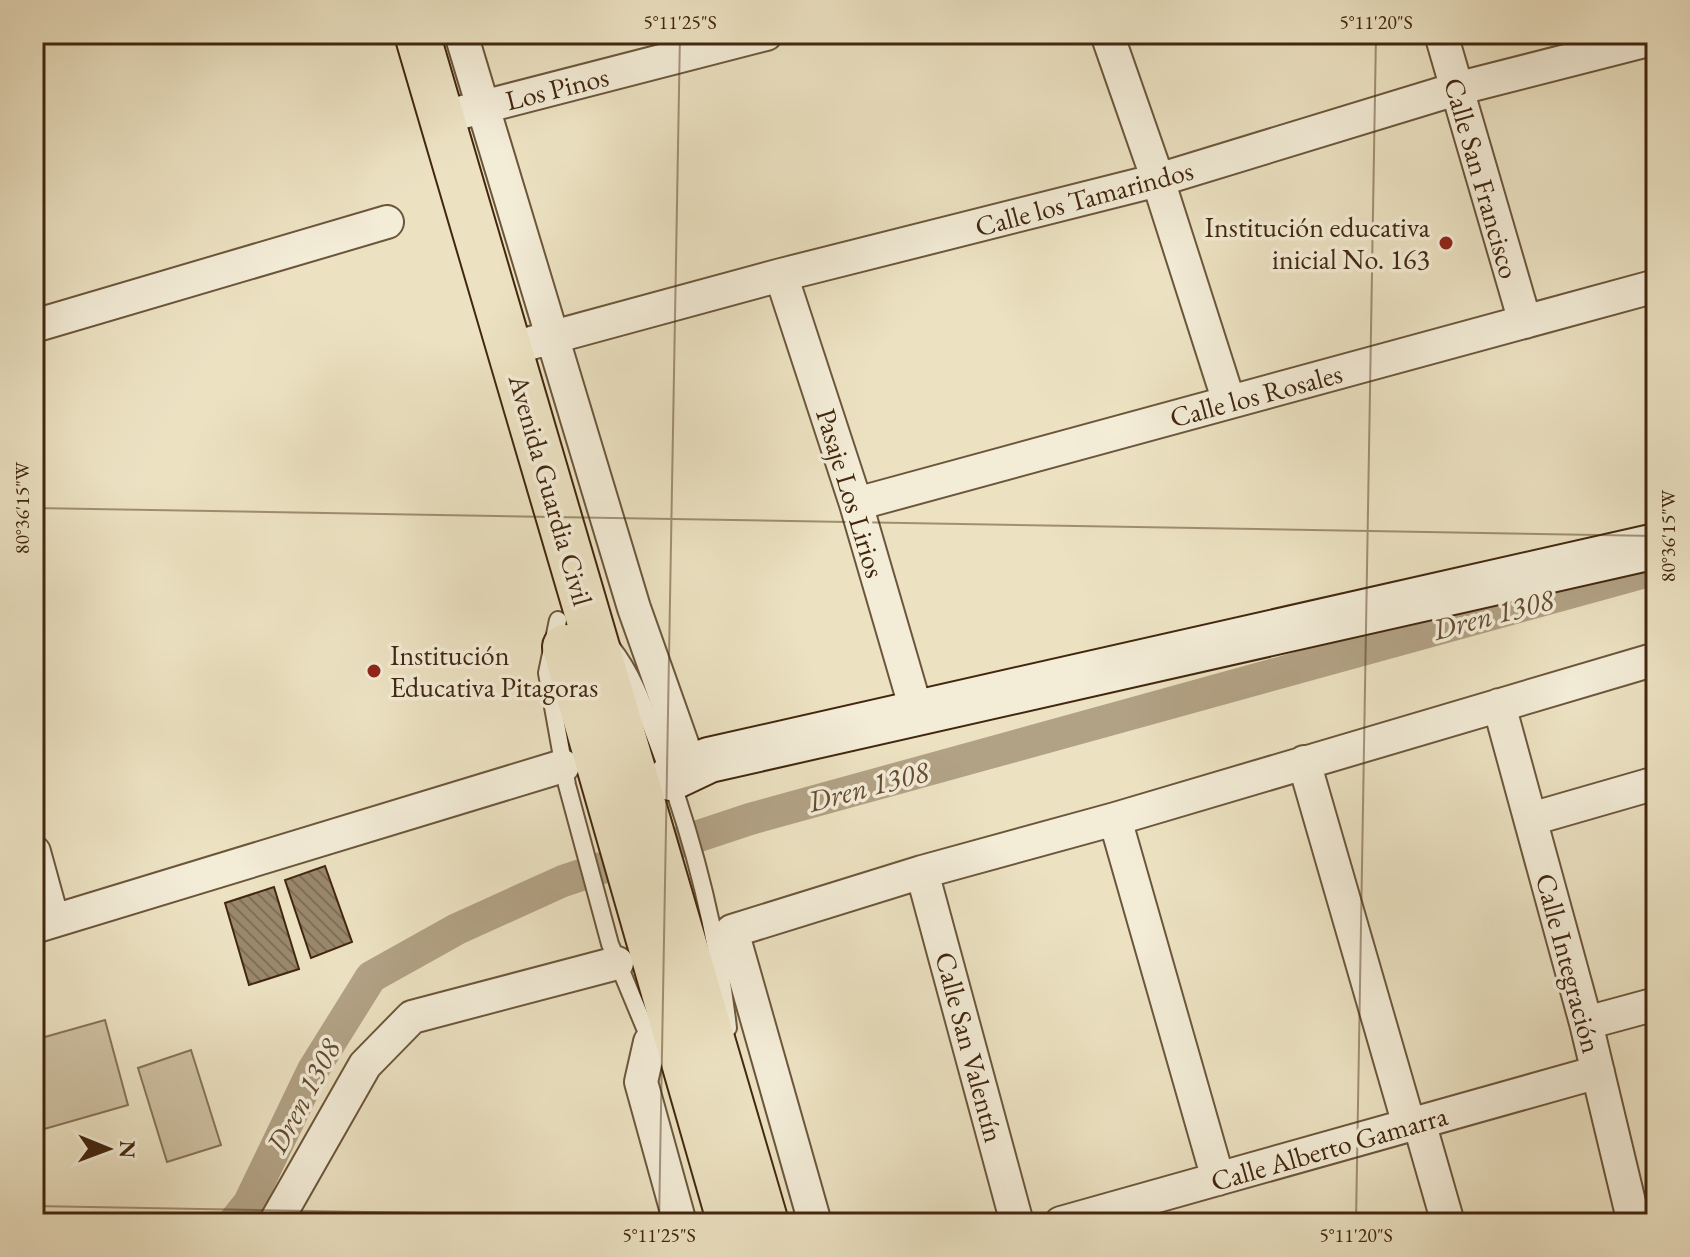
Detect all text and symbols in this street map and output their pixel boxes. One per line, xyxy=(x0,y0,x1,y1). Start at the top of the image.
text: 5°11'25"S xyxy=(643,9,717,35)
text: 5°11'20"S xyxy=(1339,9,1413,35)
street label: Los Pinos xyxy=(502,58,612,118)
street label: Calle San Francisco xyxy=(1436,73,1528,283)
street label: Calle los Tamarindos xyxy=(971,152,1197,244)
place label: Institución educativa inicial No. 163 xyxy=(1205,209,1431,277)
marker: Institución educativa inicial No. 163 xyxy=(1437,234,1455,252)
street label: Calle los Rosales xyxy=(1166,355,1346,435)
street label: Avenida Guardia Civil xyxy=(501,369,601,610)
street label: Pasaje Los Lirios xyxy=(808,404,894,582)
text: 80°36'15"W xyxy=(9,461,35,554)
text: 80°36'15"W xyxy=(1655,489,1681,582)
water label: Dren 1308 xyxy=(1427,579,1559,649)
place label: Institución Educativa Pitagoras xyxy=(390,637,598,705)
marker: Institución Educativa Pitagoras xyxy=(365,662,383,680)
water label: Dren 1308 xyxy=(802,751,934,821)
street label: Calle Integración xyxy=(1528,869,1610,1057)
street label: Calle San Valentín xyxy=(927,948,1013,1146)
water label: Dren 1308 xyxy=(256,1031,350,1161)
street label: Calle Alberto Gamarra xyxy=(1207,1097,1452,1199)
north arrow xyxy=(68,1109,148,1189)
text: N xyxy=(113,1140,142,1159)
text: 5°11'25"S xyxy=(622,1222,696,1248)
text: 5°11'20"S xyxy=(1319,1222,1393,1248)

